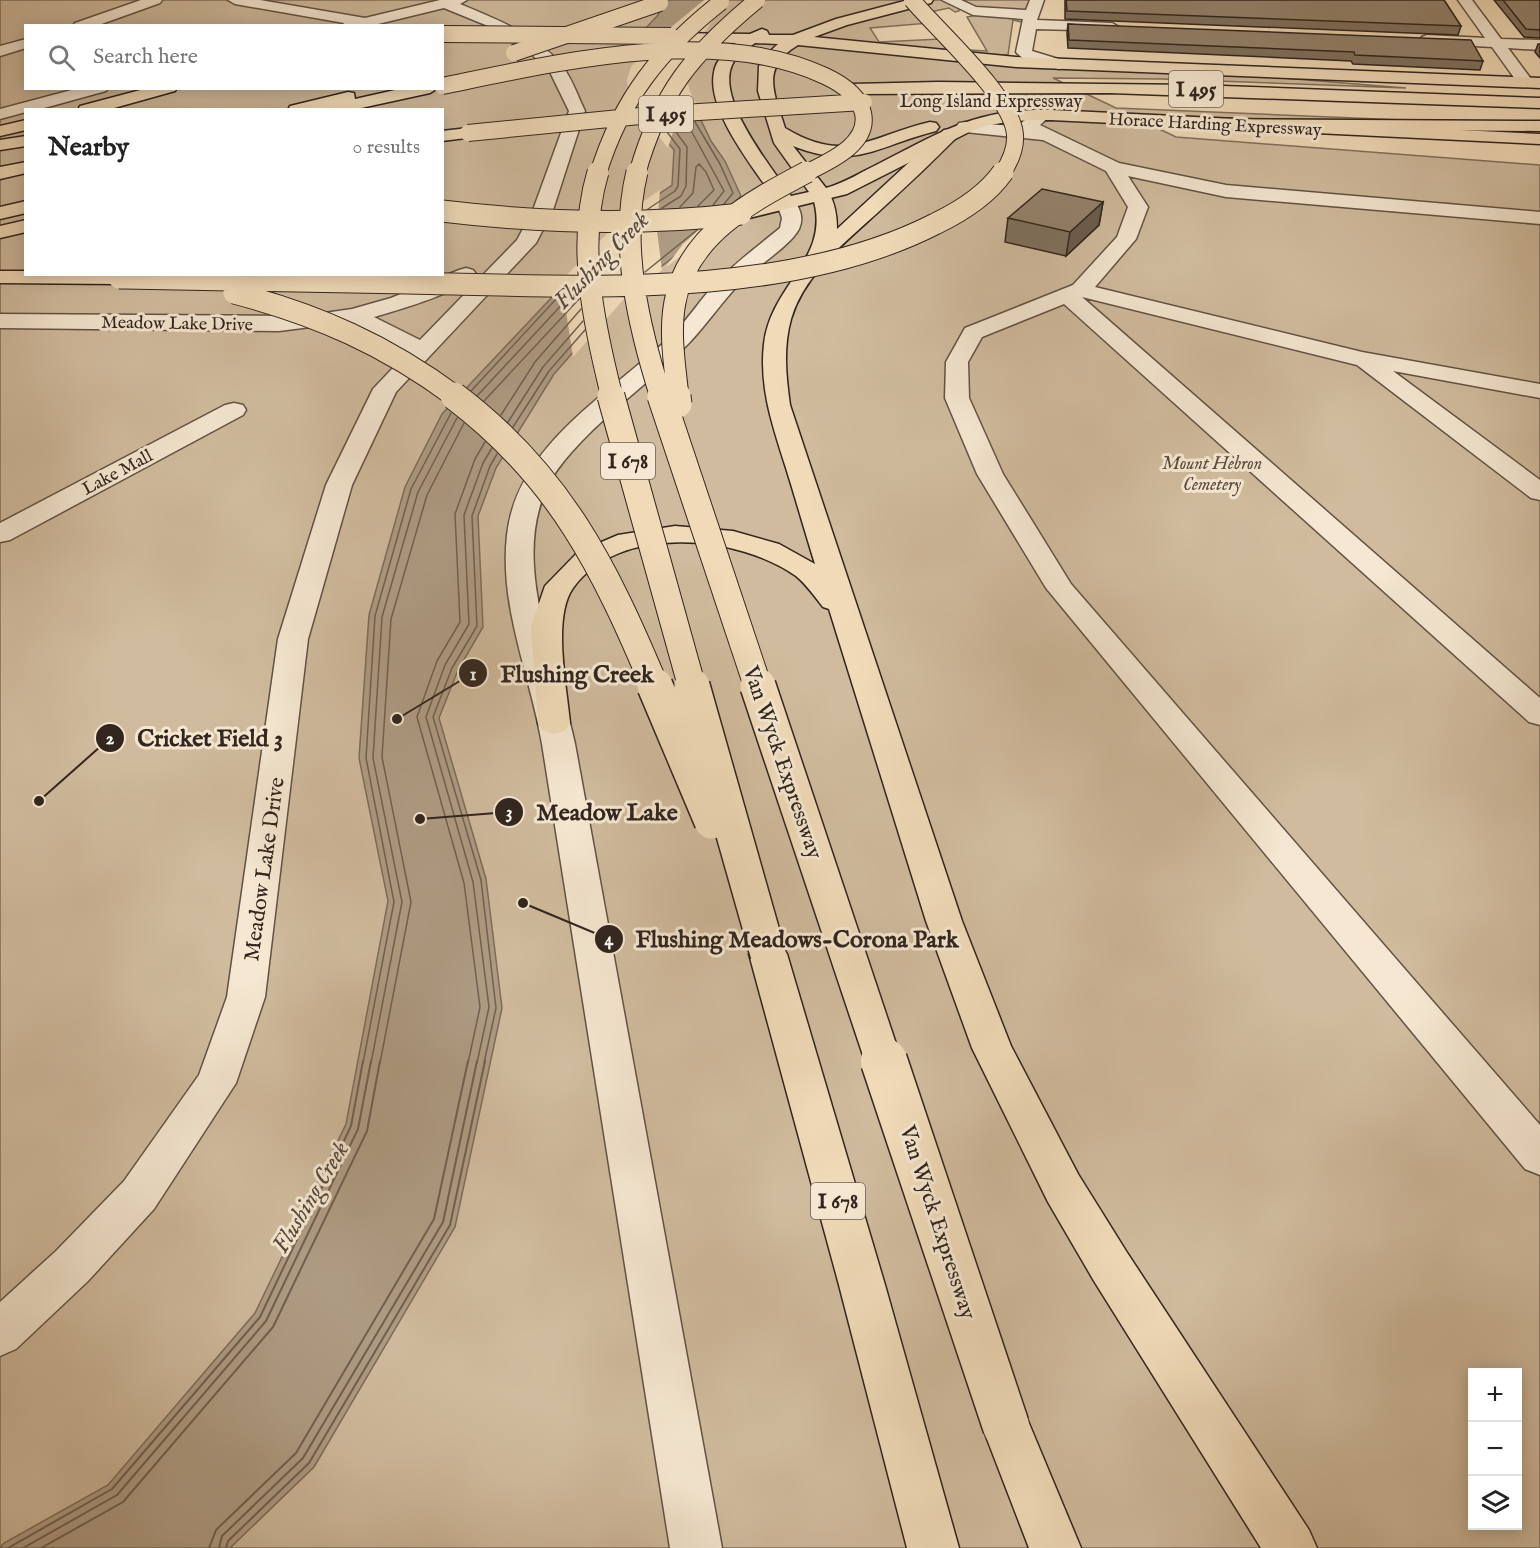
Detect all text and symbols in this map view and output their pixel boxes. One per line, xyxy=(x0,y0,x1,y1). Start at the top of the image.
search box xyxy=(24,24,444,90)
icon: search xyxy=(45,41,78,74)
text: Search here xyxy=(93,43,198,71)
road number: I 495 xyxy=(1169,71,1223,107)
street label: Long Island Expressway xyxy=(900,91,1082,114)
road number: I 495 xyxy=(639,96,693,132)
street label: Horace Harding Expressway xyxy=(1108,108,1322,143)
text: Nearby xyxy=(48,131,129,164)
text: 0 results xyxy=(353,135,420,160)
water label: Flushing Creek xyxy=(548,205,657,317)
street label: Meadow Lake Drive xyxy=(101,312,253,337)
road number: I 678 xyxy=(601,443,655,479)
street label: Lake Mall xyxy=(78,445,157,502)
park label: Mount Hebron Cemetery xyxy=(1162,453,1262,497)
callout: Flushing Creek xyxy=(458,652,666,694)
text: Flushing Creek xyxy=(500,660,655,691)
street label: Van Wyck Expressway xyxy=(736,662,828,863)
text: 1 xyxy=(470,664,477,687)
callout: Cricket Field 3 xyxy=(95,717,295,759)
text: Cricket Field 3 xyxy=(137,724,283,755)
text: 2 xyxy=(106,728,115,751)
street label: Meadow Lake Drive xyxy=(238,775,292,963)
callout: Meadow Lake xyxy=(494,791,689,833)
text: Meadow Lake xyxy=(536,798,678,829)
text: 3 xyxy=(506,802,512,825)
callout: Flushing Meadows-Corona Park xyxy=(594,918,971,960)
text: Flushing Meadows-Corona Park xyxy=(635,925,960,956)
text: 4 xyxy=(605,929,615,952)
street label: Van Wyck Expressway xyxy=(892,1121,982,1323)
water label: Flushing Creek xyxy=(266,1136,357,1259)
road number: I 678 xyxy=(811,1183,865,1219)
map controls xyxy=(1468,1368,1522,1530)
button: + xyxy=(1468,1368,1522,1422)
button: − xyxy=(1468,1422,1522,1476)
button: layers xyxy=(1468,1476,1522,1530)

